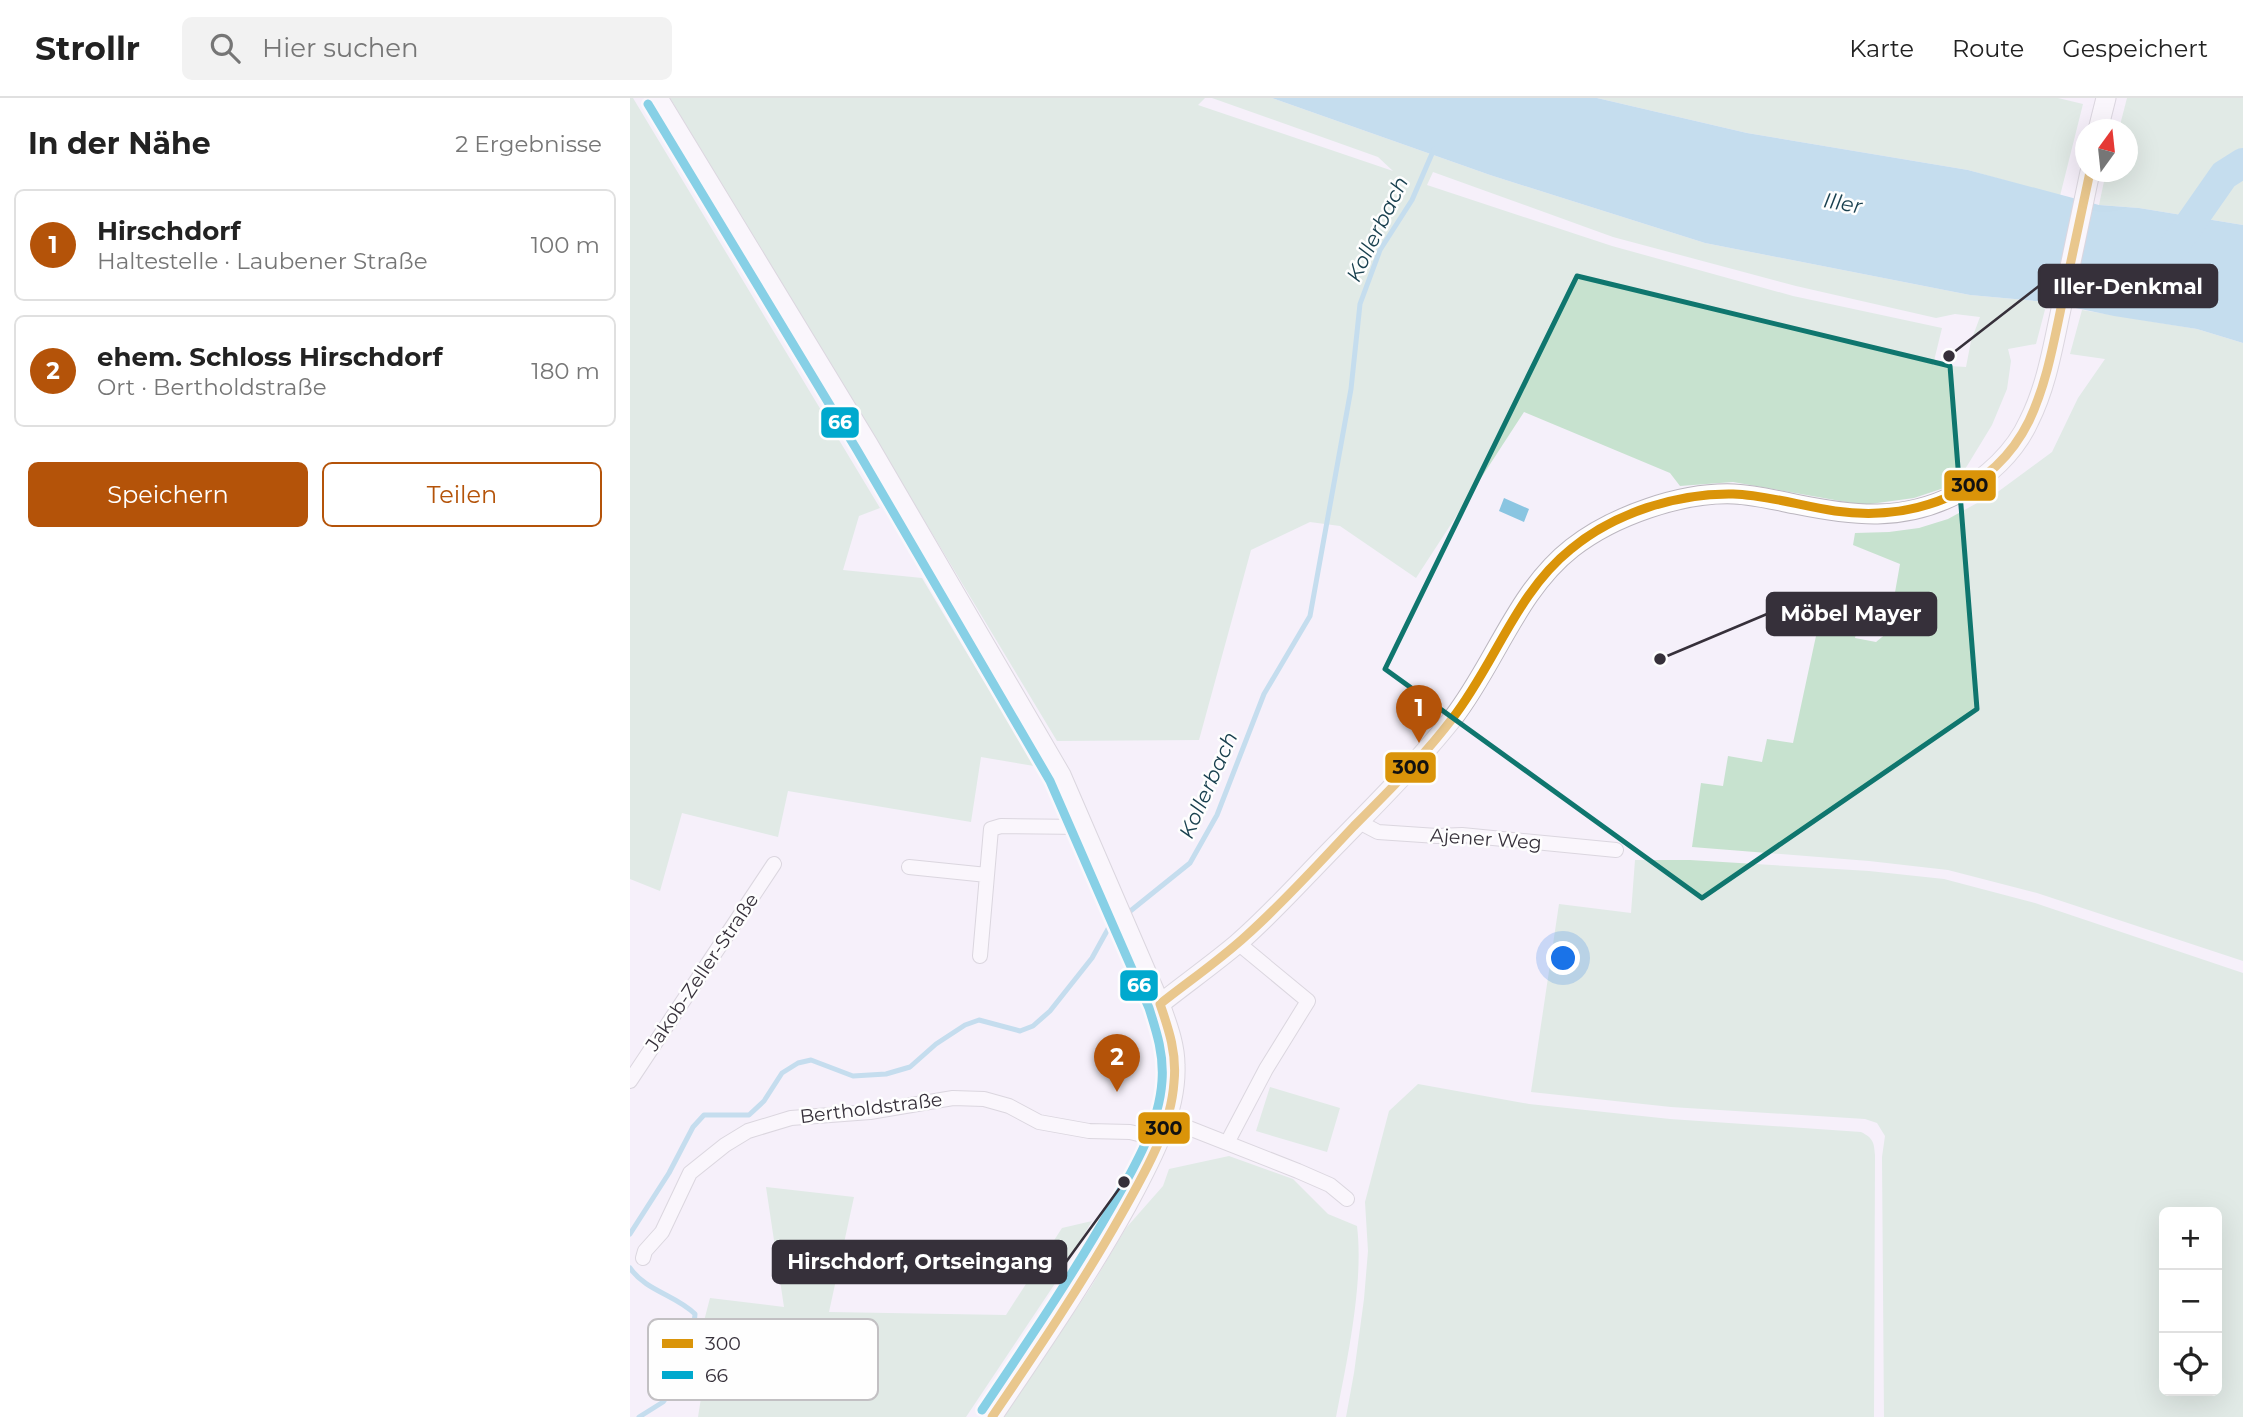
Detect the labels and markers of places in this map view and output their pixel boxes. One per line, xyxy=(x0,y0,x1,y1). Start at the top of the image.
callout: Iller-Denkmal xyxy=(2039,265,2217,307)
callout: Möbel Mayer xyxy=(1767,593,1936,635)
pin: 1 xyxy=(1396,685,1442,743)
pin: 2 xyxy=(1094,1034,1140,1092)
callout: Hirschdorf, Ortseingang xyxy=(773,1241,1066,1283)

